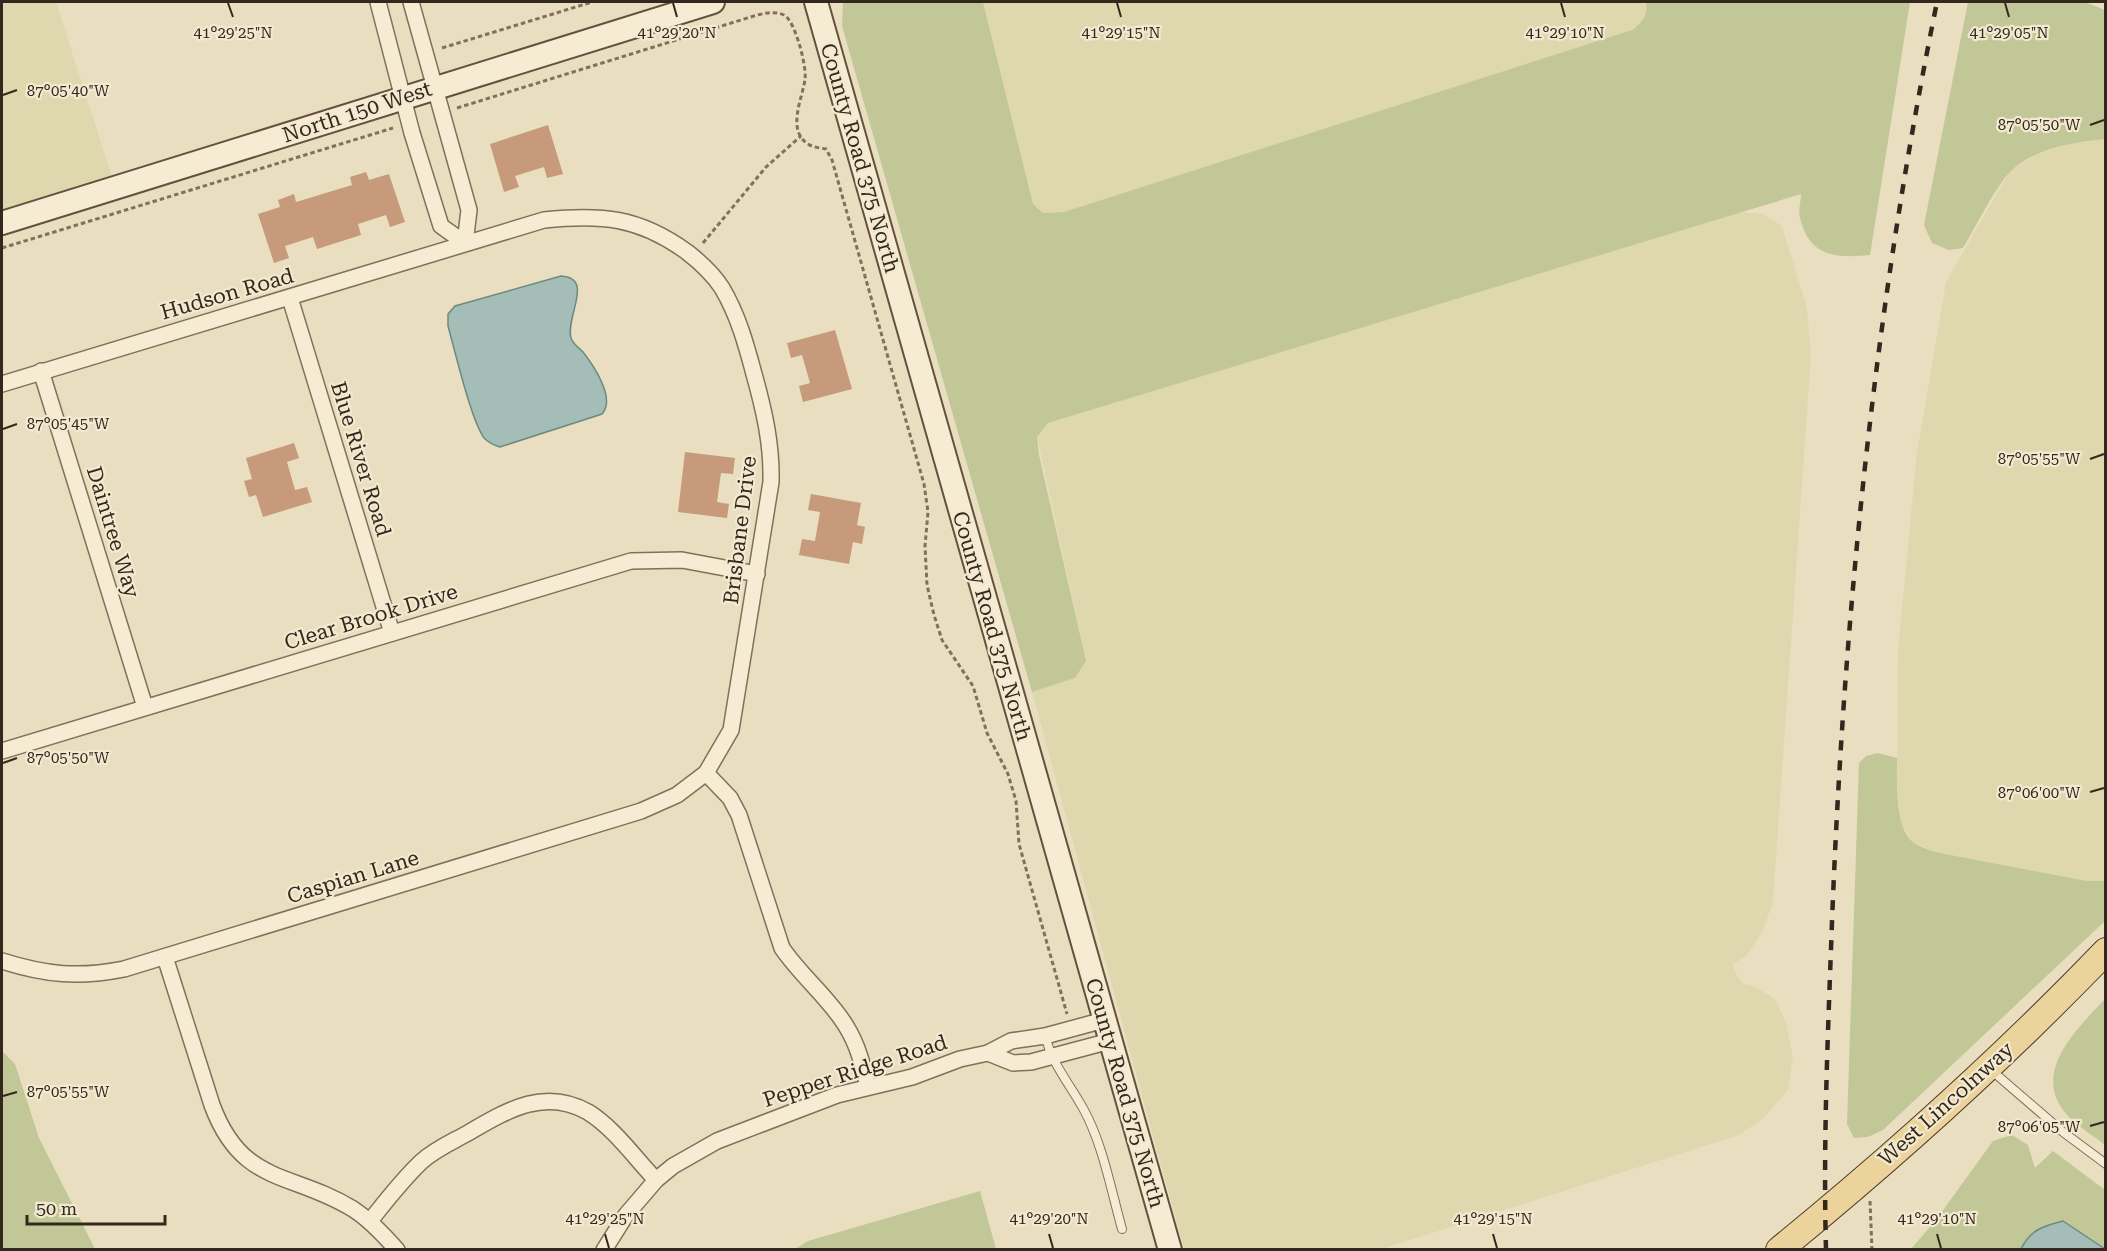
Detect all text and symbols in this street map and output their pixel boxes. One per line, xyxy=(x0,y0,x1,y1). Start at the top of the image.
text: 41°29'25"N xyxy=(193,24,273,42)
text: 41°29'20"N xyxy=(637,24,717,42)
text: 41°29'15"N xyxy=(1081,24,1161,42)
text: 41°29'10"N xyxy=(1525,24,1605,42)
text: 41°29'05"N xyxy=(1969,24,2049,42)
street label: County Road 375 North xyxy=(816,40,904,276)
street label: North 150 West xyxy=(279,77,435,147)
text: 87°05'40"W xyxy=(27,82,110,100)
text: 87°05'50"W xyxy=(1998,116,2081,134)
street label: Hudson Road xyxy=(158,263,297,324)
street label: Blue River Road xyxy=(326,379,396,540)
text: 87°05'45"W xyxy=(27,415,110,433)
text: 87°05'55"W xyxy=(1998,450,2081,468)
street label: Brisbane Drive xyxy=(719,454,761,606)
street label: Daintree Way xyxy=(82,463,145,601)
street label: County Road 375 North xyxy=(948,508,1036,744)
street label: Clear Brook Drive xyxy=(281,579,461,655)
text: 87°05'50"W xyxy=(27,749,110,767)
text: 87°06'00"W xyxy=(1998,784,2081,802)
street label: Caspian Lane xyxy=(284,846,422,908)
street label: County Road 375 North xyxy=(1081,975,1169,1211)
street label: Pepper Ridge Road xyxy=(760,1030,951,1112)
street label: West Lincolnway xyxy=(1874,1037,2019,1171)
text: 87°05'55"W xyxy=(27,1083,110,1101)
text: 87°06'05"W xyxy=(1998,1118,2081,1136)
scale bar xyxy=(27,1188,165,1226)
text: 50 m xyxy=(36,1198,77,1219)
text: 41°29'25"N xyxy=(565,1210,645,1228)
text: 41°29'20"N xyxy=(1009,1210,1089,1228)
text: 41°29'15"N xyxy=(1453,1210,1533,1228)
text: 41°29'10"N xyxy=(1897,1210,1977,1228)

